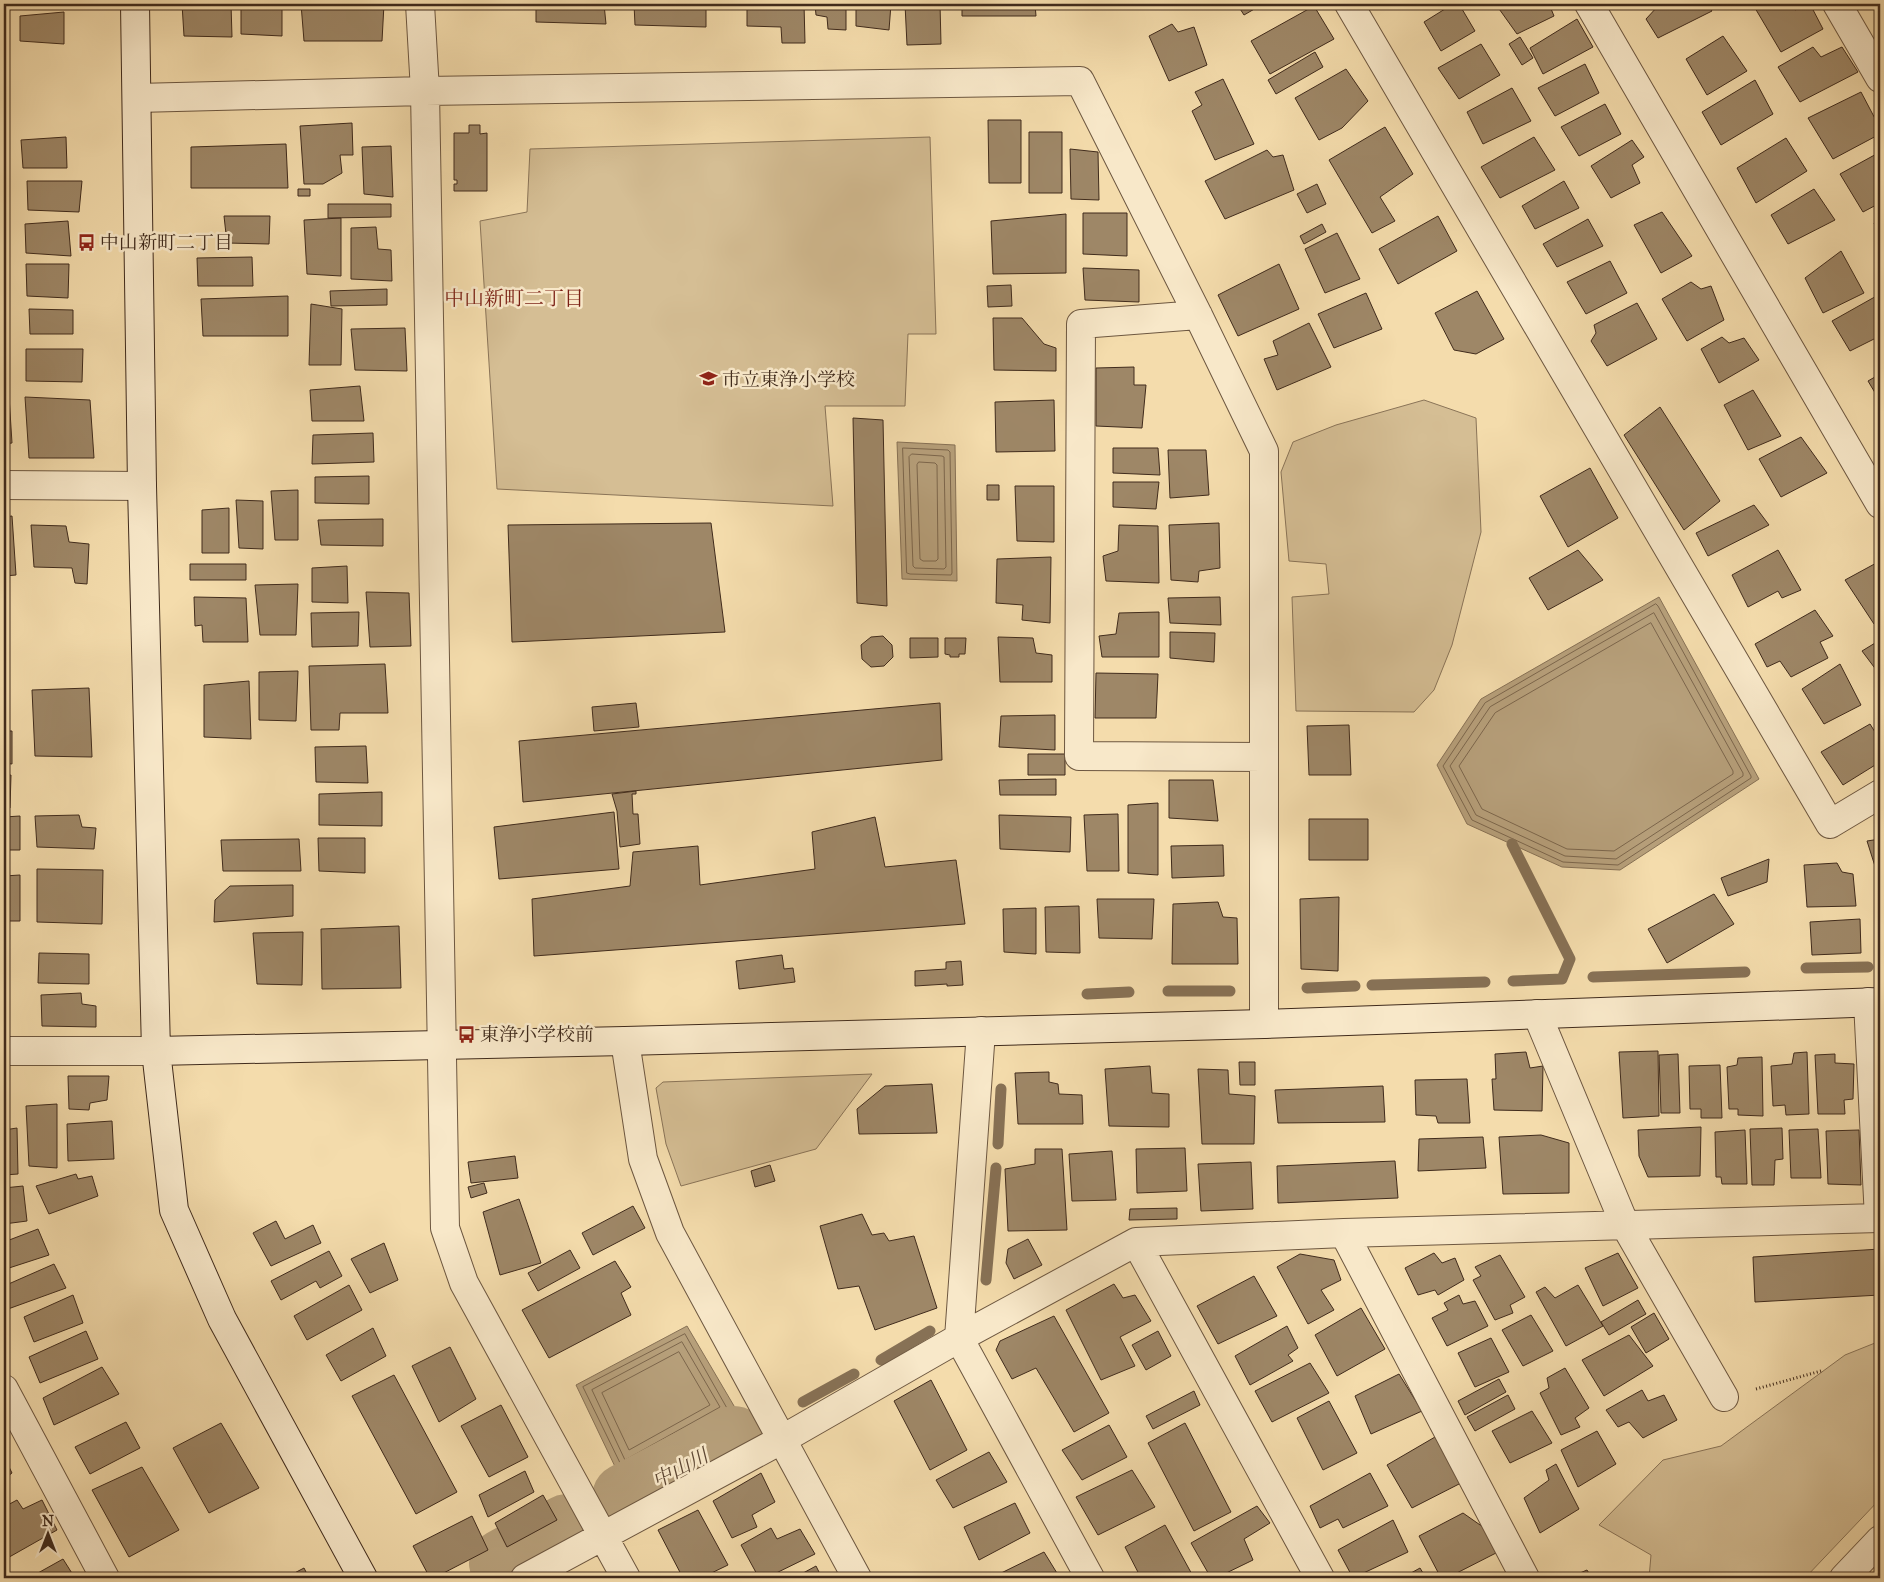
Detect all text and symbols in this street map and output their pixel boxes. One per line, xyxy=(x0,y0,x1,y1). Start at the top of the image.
place label: 中山新町二丁目 xyxy=(100,231,233,254)
bus stop icon: 中山新町二丁目 xyxy=(76,232,96,252)
district label: 中山新町二丁目 xyxy=(444,286,584,310)
place label: 市立東浄小学校 xyxy=(722,368,855,391)
school or university icon: 市立東浄小学校 xyxy=(698,369,718,389)
place label: 東浄小学校前 xyxy=(480,1023,594,1046)
bus stop icon: 東浄小学校前 xyxy=(456,1024,476,1044)
water label: 中山川 xyxy=(648,1442,714,1493)
north arrow xyxy=(22,1510,72,1560)
text: N xyxy=(42,1513,54,1530)

